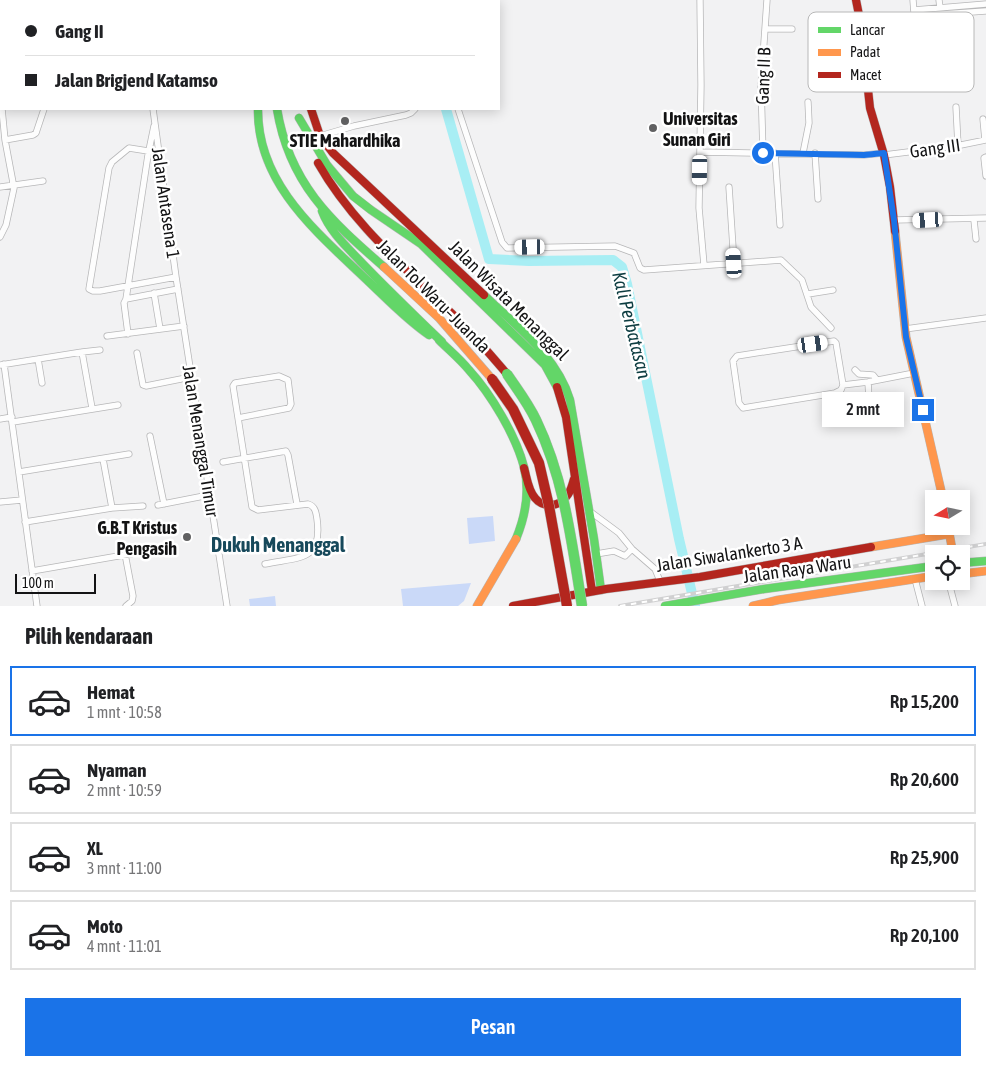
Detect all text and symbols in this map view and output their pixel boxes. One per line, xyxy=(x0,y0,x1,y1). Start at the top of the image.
legend xyxy=(808,12,974,92)
text: Gang II xyxy=(55,20,104,42)
text: Lancar xyxy=(850,22,885,38)
text: Padat xyxy=(850,44,880,60)
street label: Gang II B xyxy=(752,47,775,105)
text: Macet xyxy=(850,67,881,83)
text: Jalan Brigjend Katamso xyxy=(55,69,218,91)
place label: Universitas Sunan Giri xyxy=(663,108,738,150)
marker: STIE Mahardhika xyxy=(339,115,351,127)
marker: Universitas Sunan Giri xyxy=(647,122,659,134)
place label: STIE Mahardhika xyxy=(290,130,400,151)
street label: Gang III xyxy=(908,134,962,162)
route start xyxy=(752,142,774,164)
street label: Jalan Antasena 1 xyxy=(148,146,184,260)
car xyxy=(692,155,707,185)
car xyxy=(912,212,943,228)
street label: Jalan Tol Waru–Juanda xyxy=(373,235,495,357)
street label: Jalan Wisata Menanggal xyxy=(445,236,573,364)
car xyxy=(514,239,545,255)
car xyxy=(725,248,742,278)
water label: Kali Perbatasan xyxy=(608,269,656,381)
car xyxy=(797,334,828,354)
street label: Jalan Menanggal Timur xyxy=(179,364,223,519)
callout: 2 mnt xyxy=(823,392,906,428)
route end xyxy=(912,399,934,421)
text: 2 mnt xyxy=(846,400,880,418)
north arrow xyxy=(925,490,970,535)
map controls xyxy=(925,490,970,590)
place label: G.B.T Kristus Pengasih xyxy=(97,517,178,559)
marker: G.B.T Kristus Pengasih xyxy=(181,531,193,543)
street label: Jalan Siwalankerto 3 A xyxy=(655,532,804,576)
district label: Dukuh Menanggal xyxy=(211,533,346,556)
button: locate xyxy=(925,545,970,590)
street label: Jalan Raya Waru xyxy=(742,551,852,587)
scale bar xyxy=(15,571,96,594)
text: 100 m xyxy=(22,575,54,591)
text: Pilih kendaraan xyxy=(25,623,153,649)
icon: car xyxy=(27,679,72,724)
text: Hemat xyxy=(87,681,135,703)
text: Rp 15,200 xyxy=(890,690,959,712)
text: 1 mnt · 10:58 xyxy=(87,703,162,721)
icon: car xyxy=(27,757,72,802)
text: Nyaman xyxy=(87,759,146,781)
text: Rp 20,600 xyxy=(890,768,959,790)
text: 2 mnt · 10:59 xyxy=(87,781,162,799)
icon: car xyxy=(27,835,72,880)
text: XL xyxy=(87,837,103,859)
text: Rp 25,900 xyxy=(890,846,959,868)
text: 3 mnt · 11:00 xyxy=(87,859,162,877)
icon: car xyxy=(27,913,72,958)
text: Moto xyxy=(87,915,123,937)
text: Rp 20,100 xyxy=(890,924,959,946)
text: 4 mnt · 11:01 xyxy=(87,937,162,955)
button: Pesan xyxy=(25,998,961,1056)

